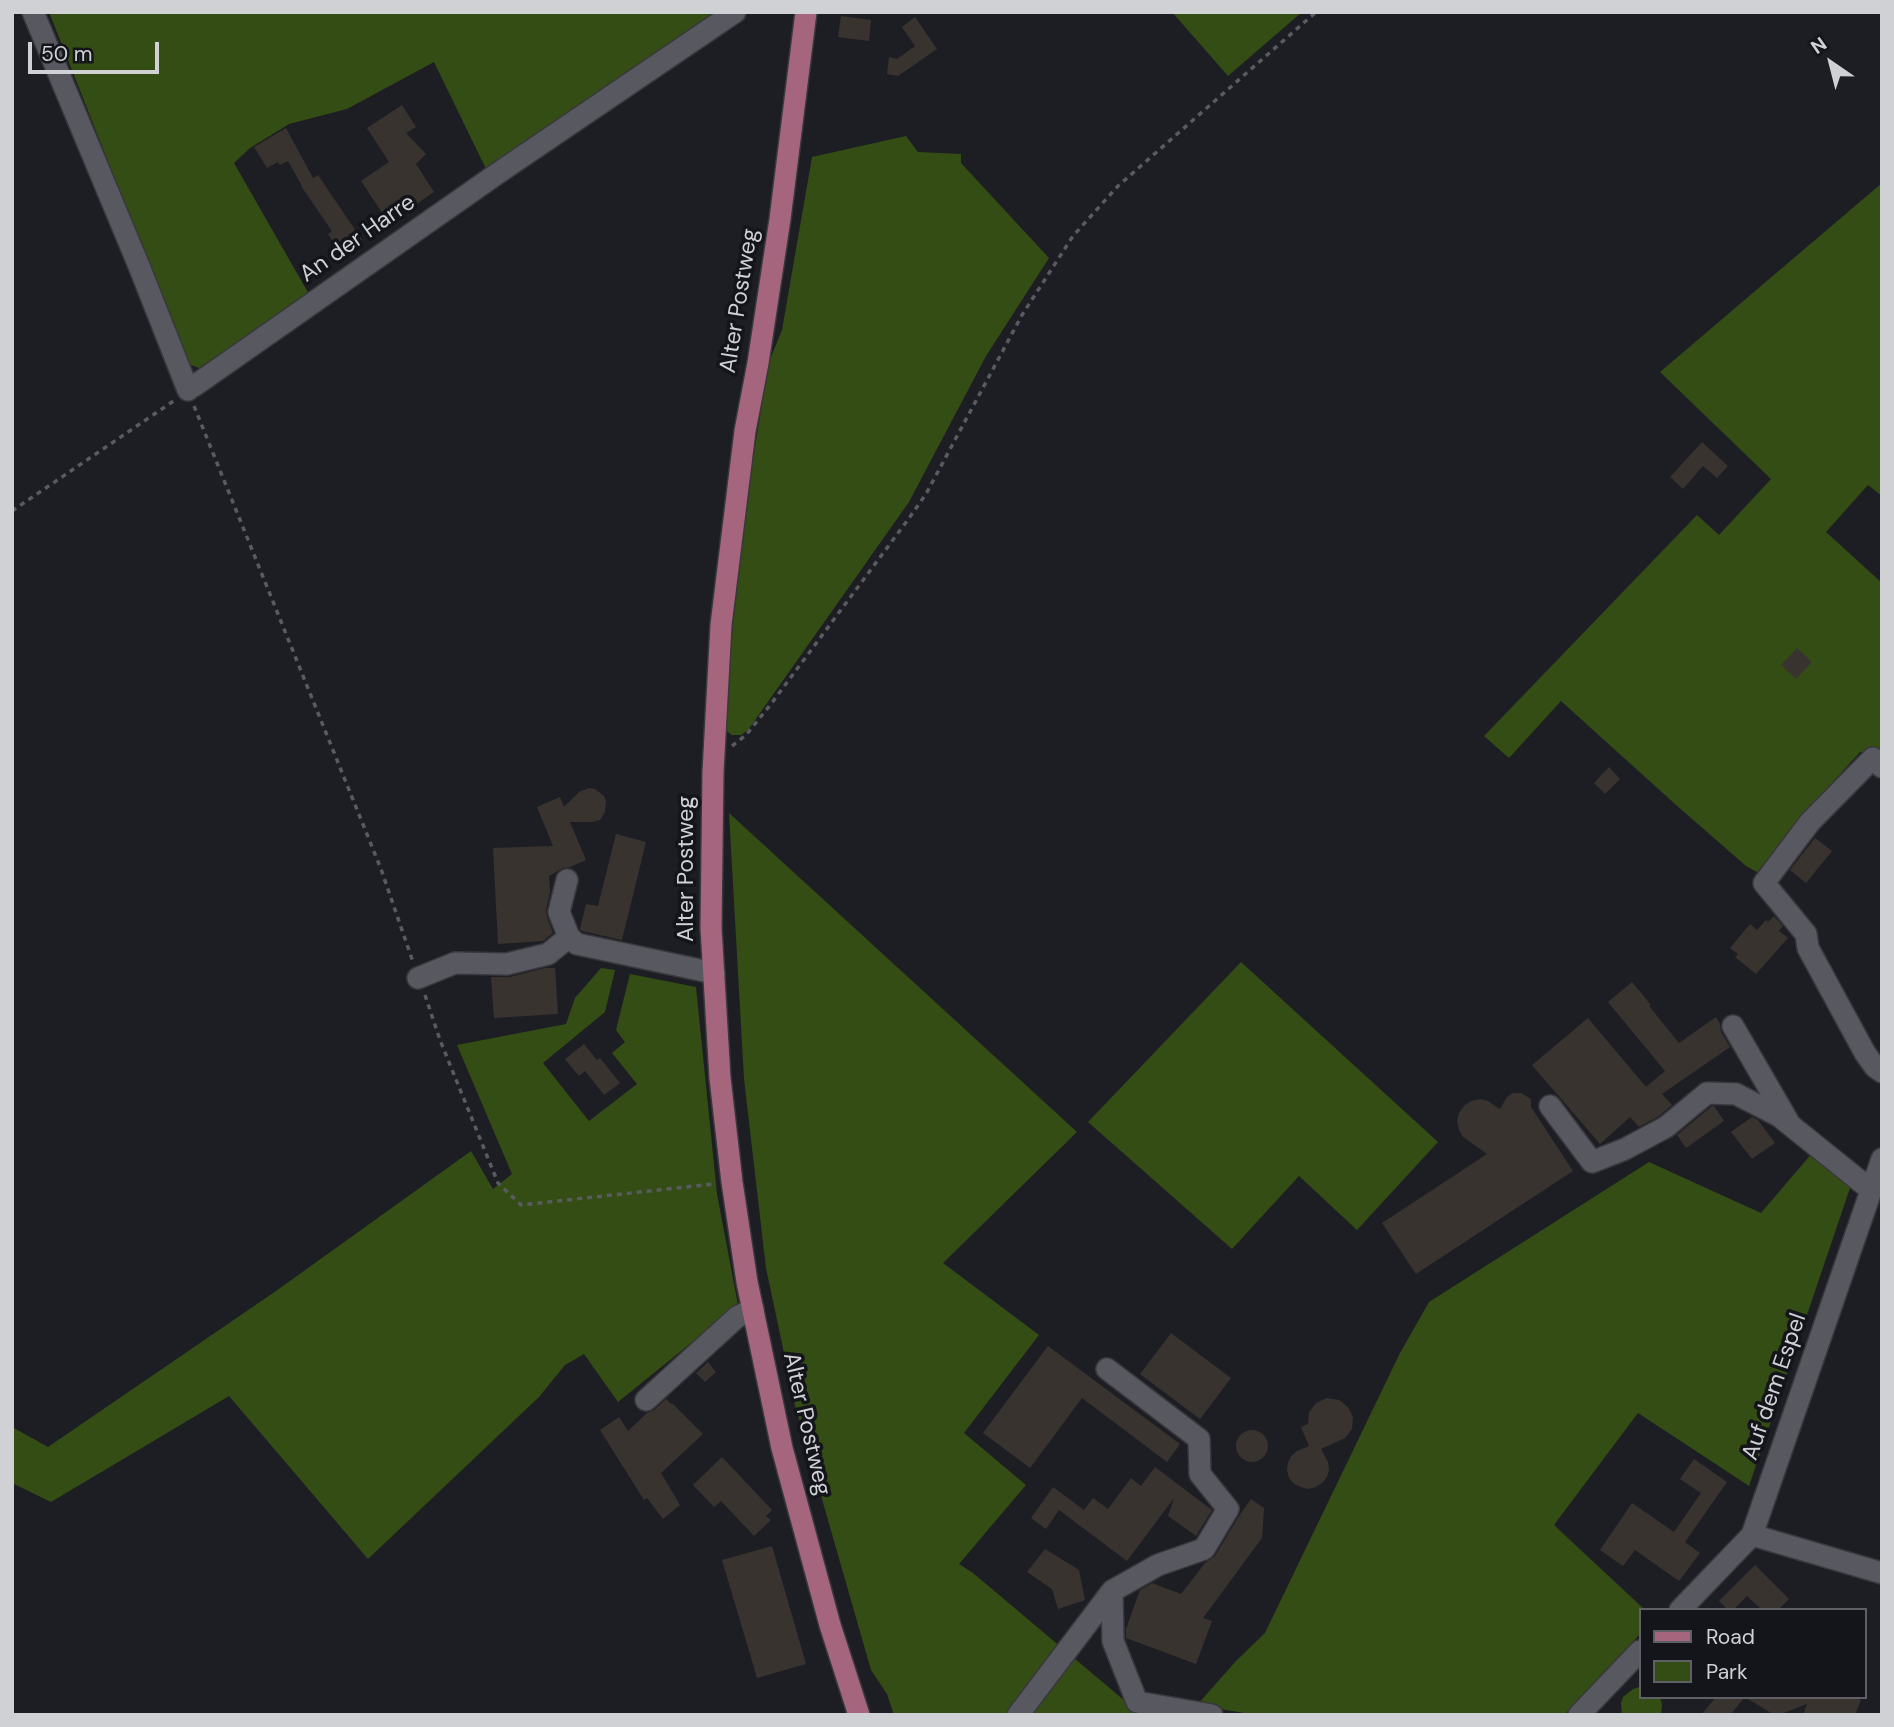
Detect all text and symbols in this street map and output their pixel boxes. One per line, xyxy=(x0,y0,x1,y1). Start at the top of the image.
scale bar xyxy=(32,28,163,72)
north arrow xyxy=(1796,28,1866,98)
text: N xyxy=(1806,31,1832,60)
text: 50 m xyxy=(41,40,92,68)
street label: An der Harre xyxy=(295,189,421,289)
street label: Alter Postweg xyxy=(715,227,765,375)
street label: Alter Postweg xyxy=(673,796,701,942)
street label: Auf dem Espel xyxy=(1737,1310,1813,1464)
street label: Alter Postweg xyxy=(776,1350,836,1498)
legend xyxy=(1638,1608,1866,1699)
text: Road xyxy=(1706,1623,1755,1651)
text: Park xyxy=(1706,1658,1747,1686)

